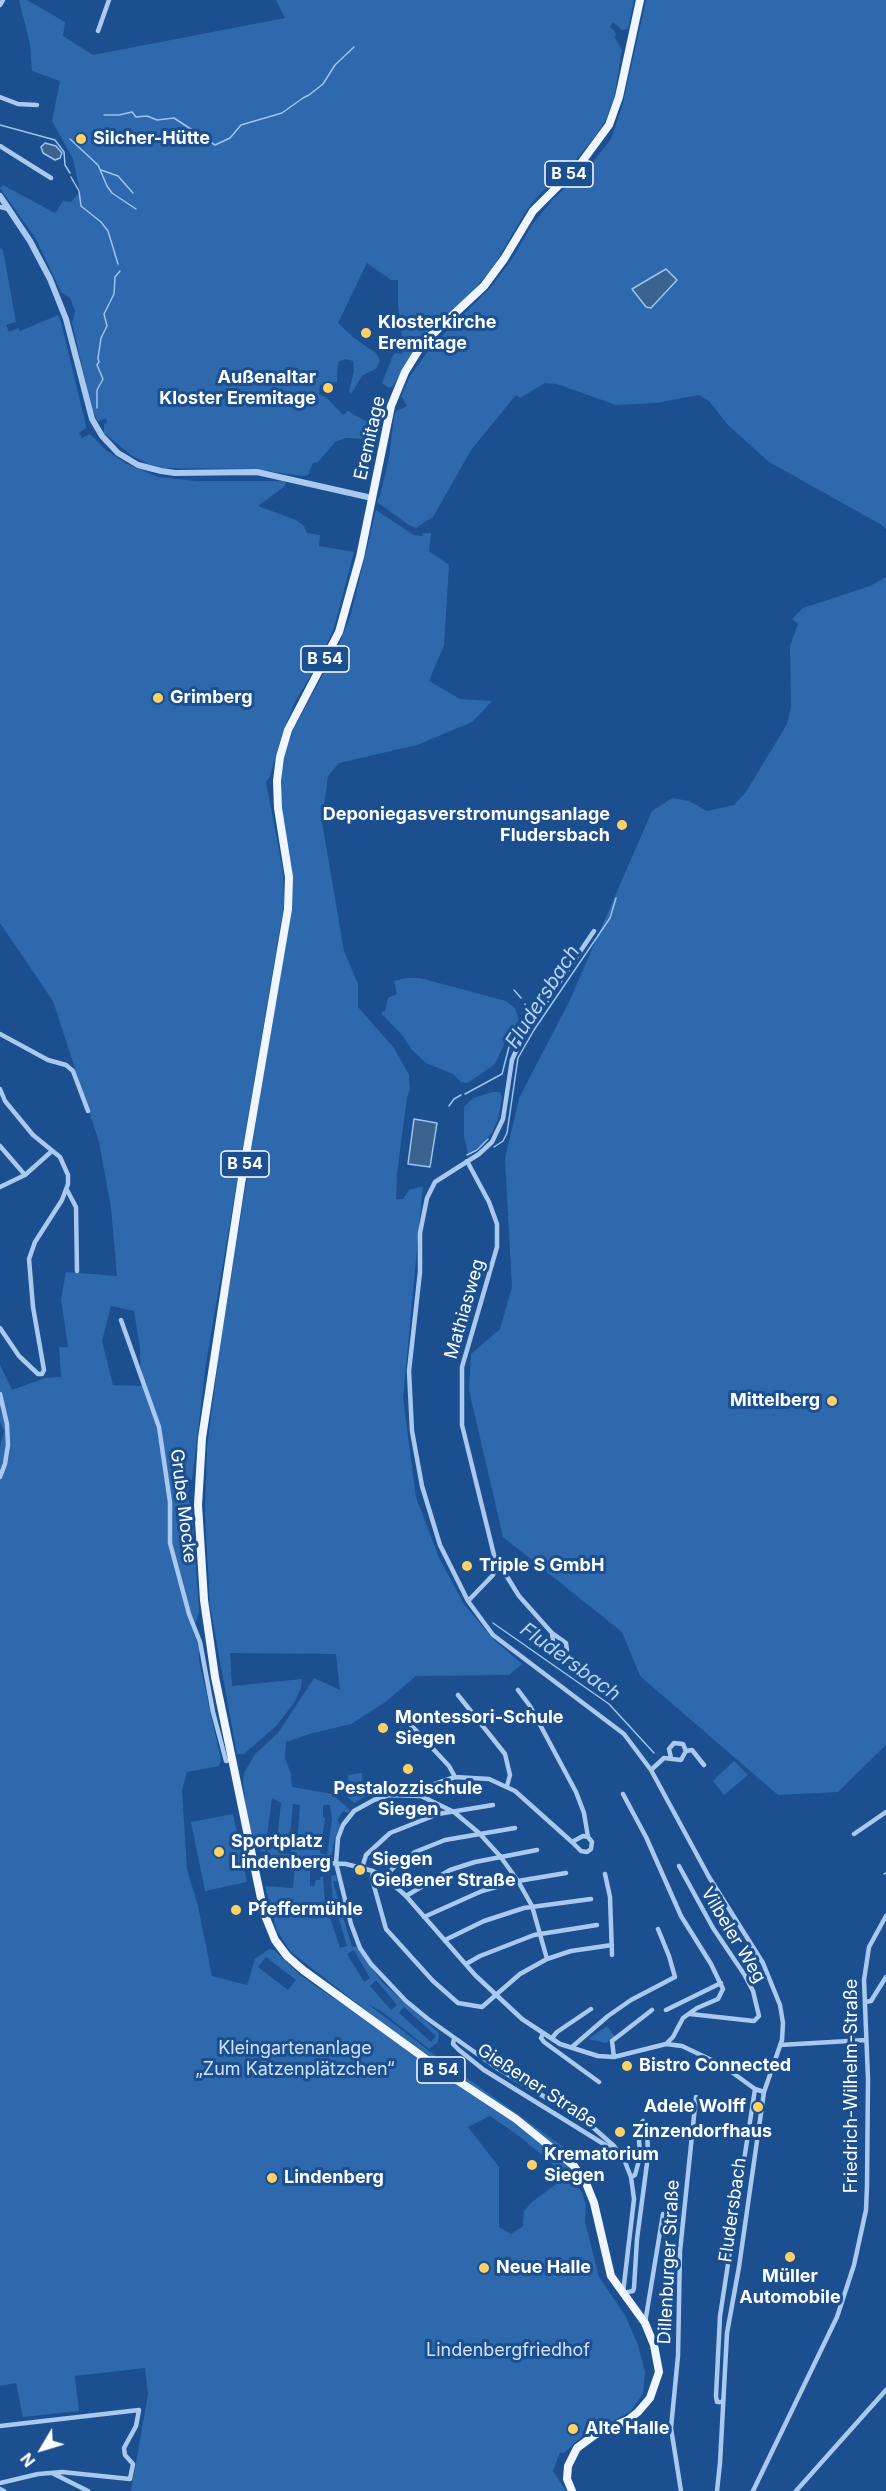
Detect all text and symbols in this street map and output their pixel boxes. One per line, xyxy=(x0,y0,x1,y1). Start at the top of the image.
place label: Silcher-Hütte xyxy=(93,128,210,150)
marker: Silcher-Hütte xyxy=(74,132,88,146)
road number: B 54 xyxy=(545,161,593,187)
place label: Klosterkirche Eremitage xyxy=(378,312,496,354)
marker: Klosterkirche Eremitage xyxy=(359,326,373,340)
place label: Außenaltar Kloster Eremitage xyxy=(159,367,316,410)
marker: Außenaltar Kloster Eremitage xyxy=(321,381,335,395)
street label: Eremitage xyxy=(350,394,390,482)
road number: B 54 xyxy=(301,646,349,672)
place label: Grimberg xyxy=(170,687,253,709)
marker: Grimberg xyxy=(151,691,165,705)
place label: Deponiegasverstromungsanlage Fludersbach xyxy=(323,804,610,846)
marker: Deponiegasverstromungsanlage Fludersbach xyxy=(615,818,629,832)
water label: Fludersbach xyxy=(501,941,585,1053)
road number: B 54 xyxy=(221,1151,269,1177)
street label: Mathiasweg xyxy=(440,1257,490,1361)
place label: Mittelberg xyxy=(730,1390,820,1412)
marker: Mittelberg xyxy=(825,1394,839,1408)
street label: Grube Mocke xyxy=(165,1448,201,1564)
place label: Triple S GmbH xyxy=(479,1555,604,1577)
marker: Triple S GmbH xyxy=(460,1559,474,1573)
water label: Fludersbach xyxy=(515,1618,625,1706)
place label: Montessori-Schule Siegen xyxy=(395,1707,564,1750)
marker: Montessori-Schule Siegen xyxy=(376,1721,390,1735)
marker: Pestalozzischule Siegen xyxy=(401,1762,415,1776)
place label: Pestalozzischule Siegen xyxy=(333,1778,483,1820)
place label: Sportplatz Lindenberg xyxy=(231,1831,331,1874)
marker: Sportplatz Lindenberg xyxy=(212,1845,226,1859)
place label: Siegen Gießener Straße xyxy=(372,1849,516,1892)
marker: Siegen Gießener Straße xyxy=(353,1863,367,1877)
street label: Vilbeler Weg xyxy=(696,1883,770,1987)
place label: Pfeffermühle xyxy=(248,1899,363,1921)
marker: Pfeffermühle xyxy=(229,1903,243,1917)
street label: Friedrich-Wilhelm-Straße xyxy=(841,1979,863,2193)
park label: Kleingartenanlage „Zum Katzenplätzchen“ xyxy=(195,2038,395,2080)
street label: Gießener Straße xyxy=(473,2039,601,2133)
place label: Bistro Connected xyxy=(639,2055,791,2077)
road number: B 54 xyxy=(417,2057,465,2083)
marker: Bistro Connected xyxy=(620,2059,634,2073)
place label: Adele Wolff xyxy=(644,2096,746,2118)
marker: Adele Wolff xyxy=(751,2100,765,2114)
place label: Zinzendorfhaus xyxy=(632,2121,772,2143)
marker: Zinzendorfhaus xyxy=(613,2125,627,2139)
place label: Krematorium Siegen xyxy=(544,2144,659,2186)
street label: Fludersbach xyxy=(715,2156,751,2264)
marker: Krematorium Siegen xyxy=(525,2158,539,2172)
place label: Lindenberg xyxy=(284,2167,384,2189)
marker: Lindenberg xyxy=(265,2171,279,2185)
street label: Dillenburger Straße xyxy=(654,2179,684,2345)
marker: Müller Automobile xyxy=(783,2250,797,2264)
place label: Neue Halle xyxy=(496,2257,591,2279)
marker: Neue Halle xyxy=(477,2261,491,2275)
place label: Müller Automobile xyxy=(739,2266,841,2308)
park label: Lindenbergfriedhof xyxy=(426,2340,590,2362)
place label: Alte Halle xyxy=(585,2418,669,2440)
north arrow xyxy=(12,2419,72,2479)
marker: Alte Halle xyxy=(566,2422,580,2436)
text: N xyxy=(16,2449,39,2471)

